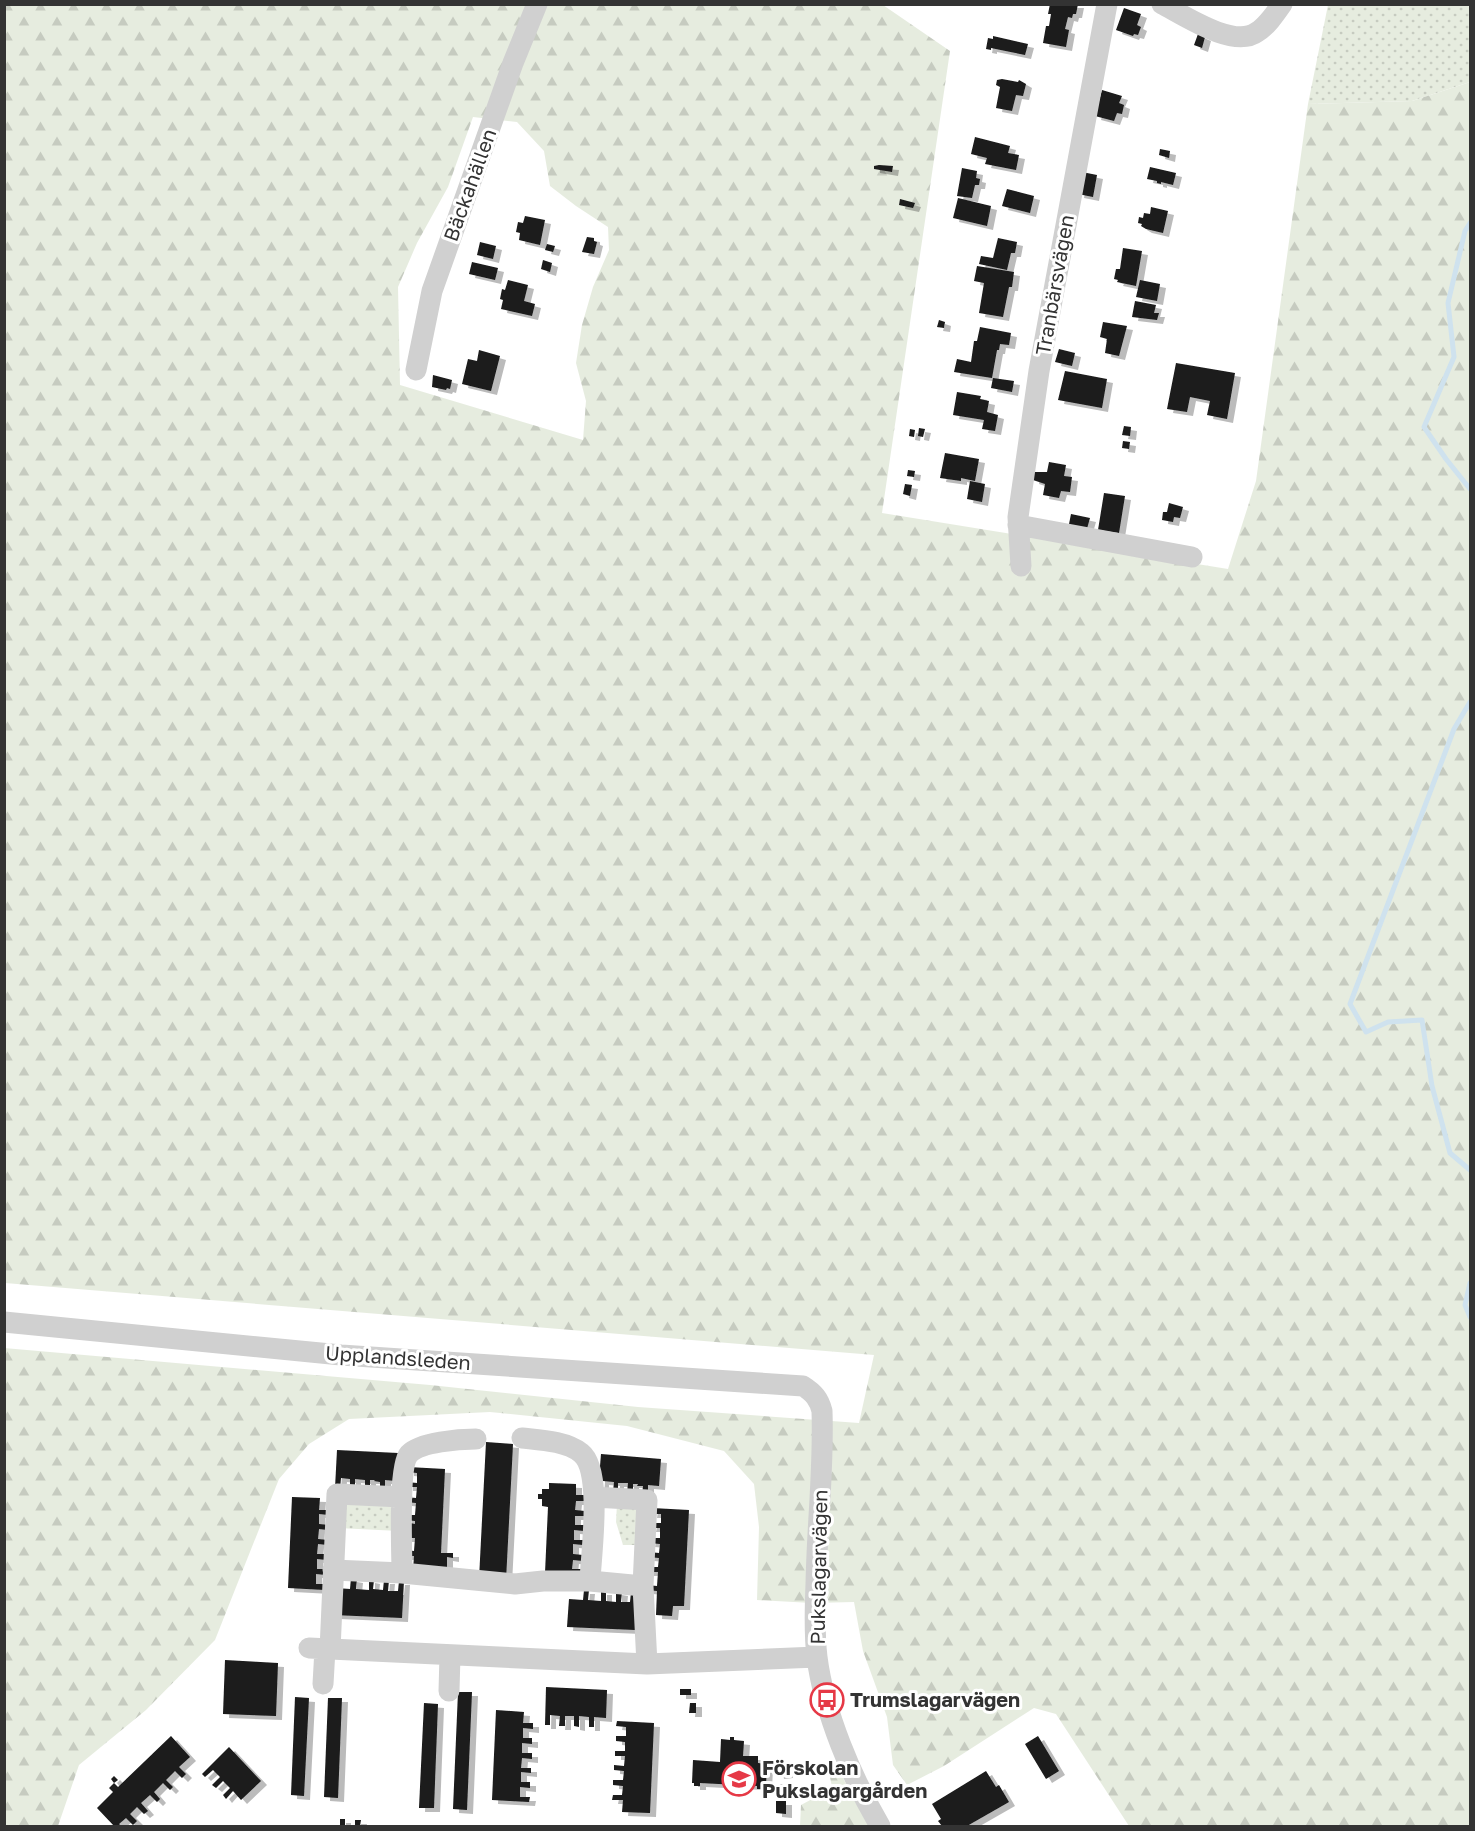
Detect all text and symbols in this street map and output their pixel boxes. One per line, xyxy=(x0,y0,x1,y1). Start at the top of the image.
street label: Bäckahällen xyxy=(438,125,501,244)
street label: Tranbärsvägen xyxy=(1030,213,1078,357)
street label: Upplandsleden xyxy=(324,1340,472,1374)
street label: Pukslagarvägen xyxy=(805,1489,831,1645)
bus stop icon: Trumslagarvägen xyxy=(809,1682,845,1718)
place label: Trumslagarvägen xyxy=(850,1687,1020,1711)
place label: Förskolan Pukslagargården xyxy=(762,1755,927,1802)
school or university icon: Förskolan Pukslagargården xyxy=(721,1761,757,1797)

